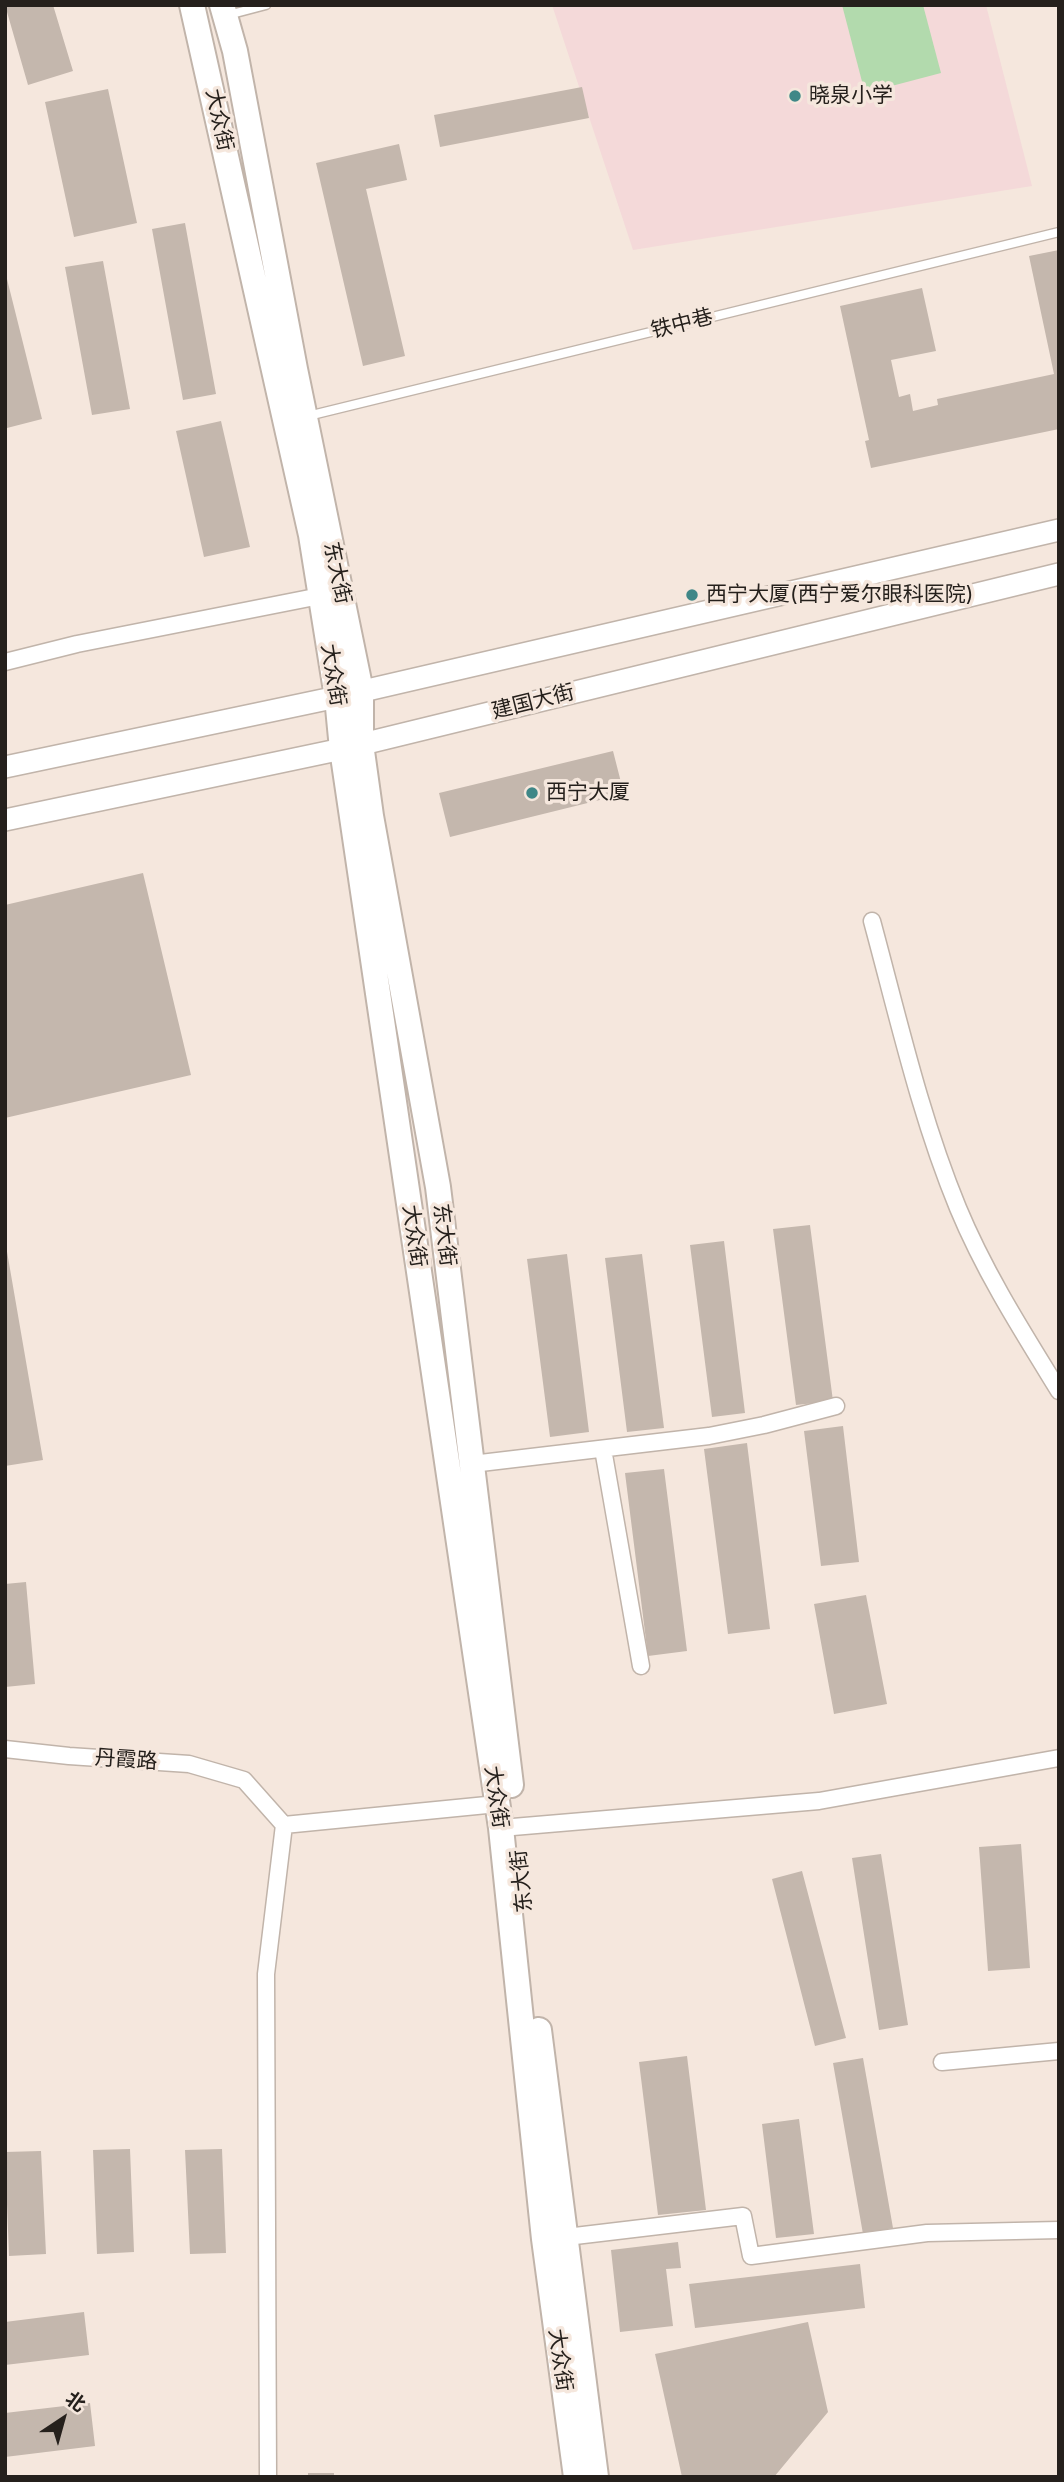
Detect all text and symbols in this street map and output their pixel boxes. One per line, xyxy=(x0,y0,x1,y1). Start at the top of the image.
place label: 晓泉小学 xyxy=(809,83,893,109)
street label: 大众街 xyxy=(200,87,238,153)
marker: 晓泉小学 xyxy=(787,88,803,104)
street label: 铁中巷 xyxy=(648,304,716,344)
street label: 东大街 xyxy=(318,540,356,606)
place label: 西宁大厦(西宁爱尔眼科医院) xyxy=(706,582,973,608)
marker: 西宁大厦(西宁爱尔眼科医院) xyxy=(684,587,700,603)
street label: 大众街 xyxy=(316,642,350,708)
street label: 建国大街 xyxy=(489,680,577,724)
place label: 西宁大厦 xyxy=(546,780,630,806)
marker: 西宁大厦 xyxy=(524,785,540,801)
street label: 东大街 xyxy=(428,1202,460,1268)
street label: 大众街 xyxy=(397,1203,431,1269)
street label: 丹霞路 xyxy=(94,1745,158,1775)
street label: 大众街 xyxy=(479,1764,513,1830)
street label: 东大街 xyxy=(506,1848,538,1914)
street label: 大众街 xyxy=(543,2327,577,2393)
north arrow xyxy=(28,2384,98,2454)
text: 北 xyxy=(61,2387,90,2416)

